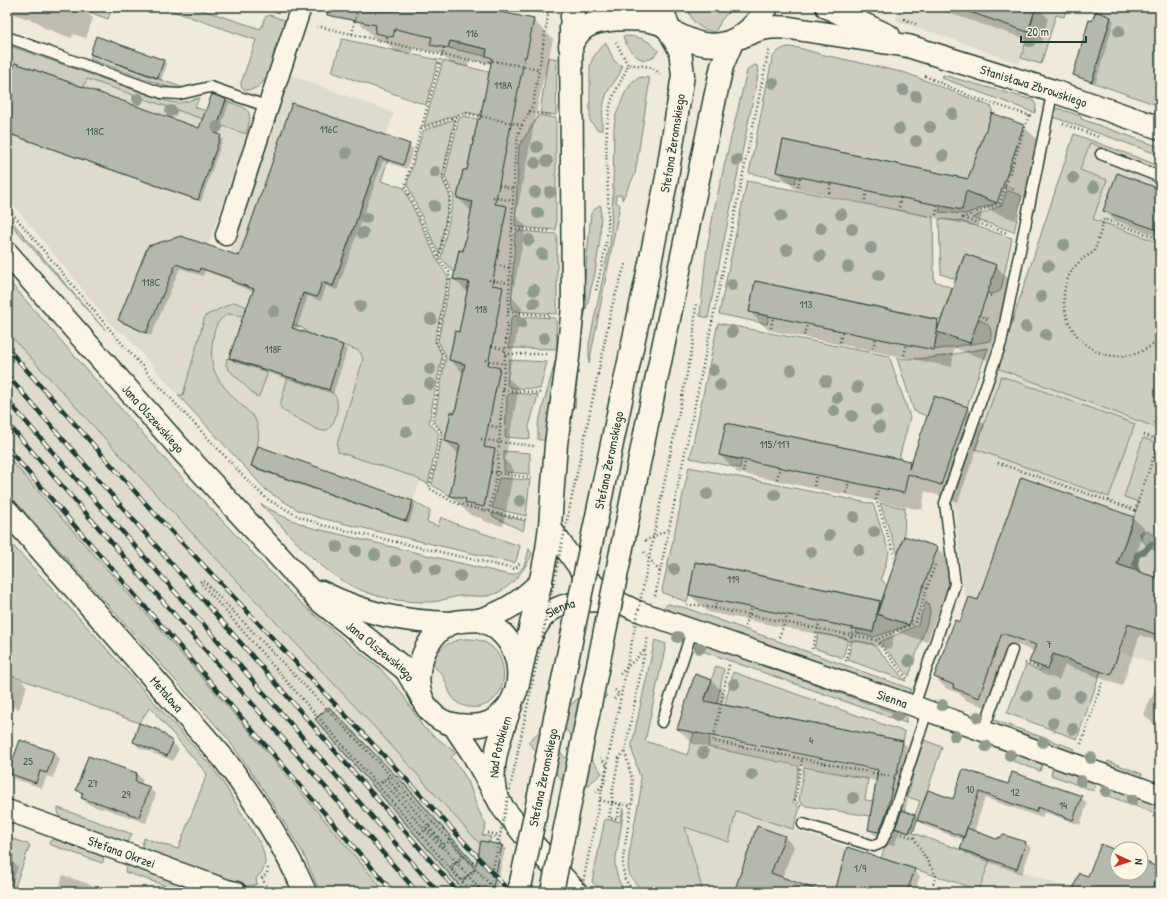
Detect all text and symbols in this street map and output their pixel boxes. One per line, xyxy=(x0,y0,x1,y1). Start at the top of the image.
scale bar xyxy=(1021,18,1086,44)
text: 20 m xyxy=(1027,23,1049,40)
house number: 116 xyxy=(466,26,479,40)
street label: Stanisława Zbrowskiego xyxy=(978,60,1090,111)
house number: 118A xyxy=(494,78,513,92)
street label: Stefana Żeromskiego xyxy=(655,92,689,194)
house number: 116C xyxy=(320,122,338,136)
house number: 118C xyxy=(86,124,104,138)
house number: 118C xyxy=(142,275,160,289)
house number: 113 xyxy=(800,297,813,311)
house number: 118 xyxy=(475,302,488,316)
house number: 118F xyxy=(265,342,282,356)
street label: Jana Olszewskiego xyxy=(118,380,189,457)
street label: Stefana Żeromskiego xyxy=(590,409,627,511)
house number: 115/117 xyxy=(760,437,790,451)
house number: 119 xyxy=(727,572,739,586)
street label: Sienna xyxy=(541,594,576,622)
street label: Jana Olszewskiego xyxy=(342,616,420,685)
house number: 7 xyxy=(1046,637,1052,651)
street label: Metalowa xyxy=(146,672,188,716)
street label: Sienna xyxy=(875,685,910,712)
street label: Nad Potokiem xyxy=(484,713,516,778)
street label: Stefana Żeromskiego xyxy=(524,727,562,828)
house number: 4 xyxy=(809,733,813,747)
house number: 25 xyxy=(23,754,33,768)
house number: 27 xyxy=(88,776,98,790)
house number: 10 xyxy=(966,782,975,796)
house number: 12 xyxy=(1010,785,1020,799)
house number: 29 xyxy=(121,787,131,801)
house number: 14 xyxy=(1059,798,1067,812)
street label: Stefana Okrzei xyxy=(85,831,158,872)
north arrow xyxy=(1109,841,1149,881)
text: N xyxy=(1132,858,1146,865)
house number: 1/9 xyxy=(854,861,866,875)

